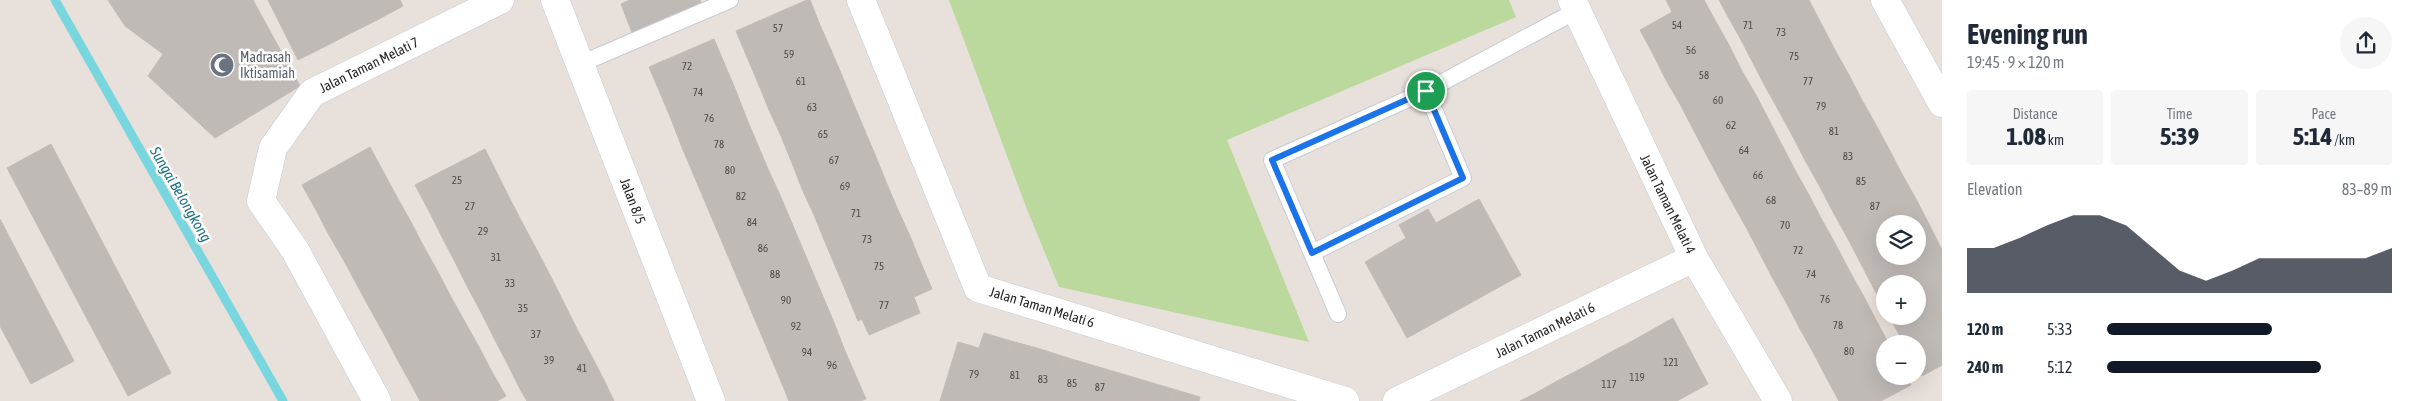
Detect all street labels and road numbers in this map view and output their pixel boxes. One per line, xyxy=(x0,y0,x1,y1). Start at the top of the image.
street label: Jalan Taman Melati 7 xyxy=(317,34,421,96)
street label: Jalan Taman Melati 4 xyxy=(1637,152,1699,257)
street label: Jalan 8/5 xyxy=(617,176,649,226)
street label: Jalan Taman Melati 6 xyxy=(988,283,1097,331)
street label: Jalan Taman Melati 6 xyxy=(1493,299,1598,361)

